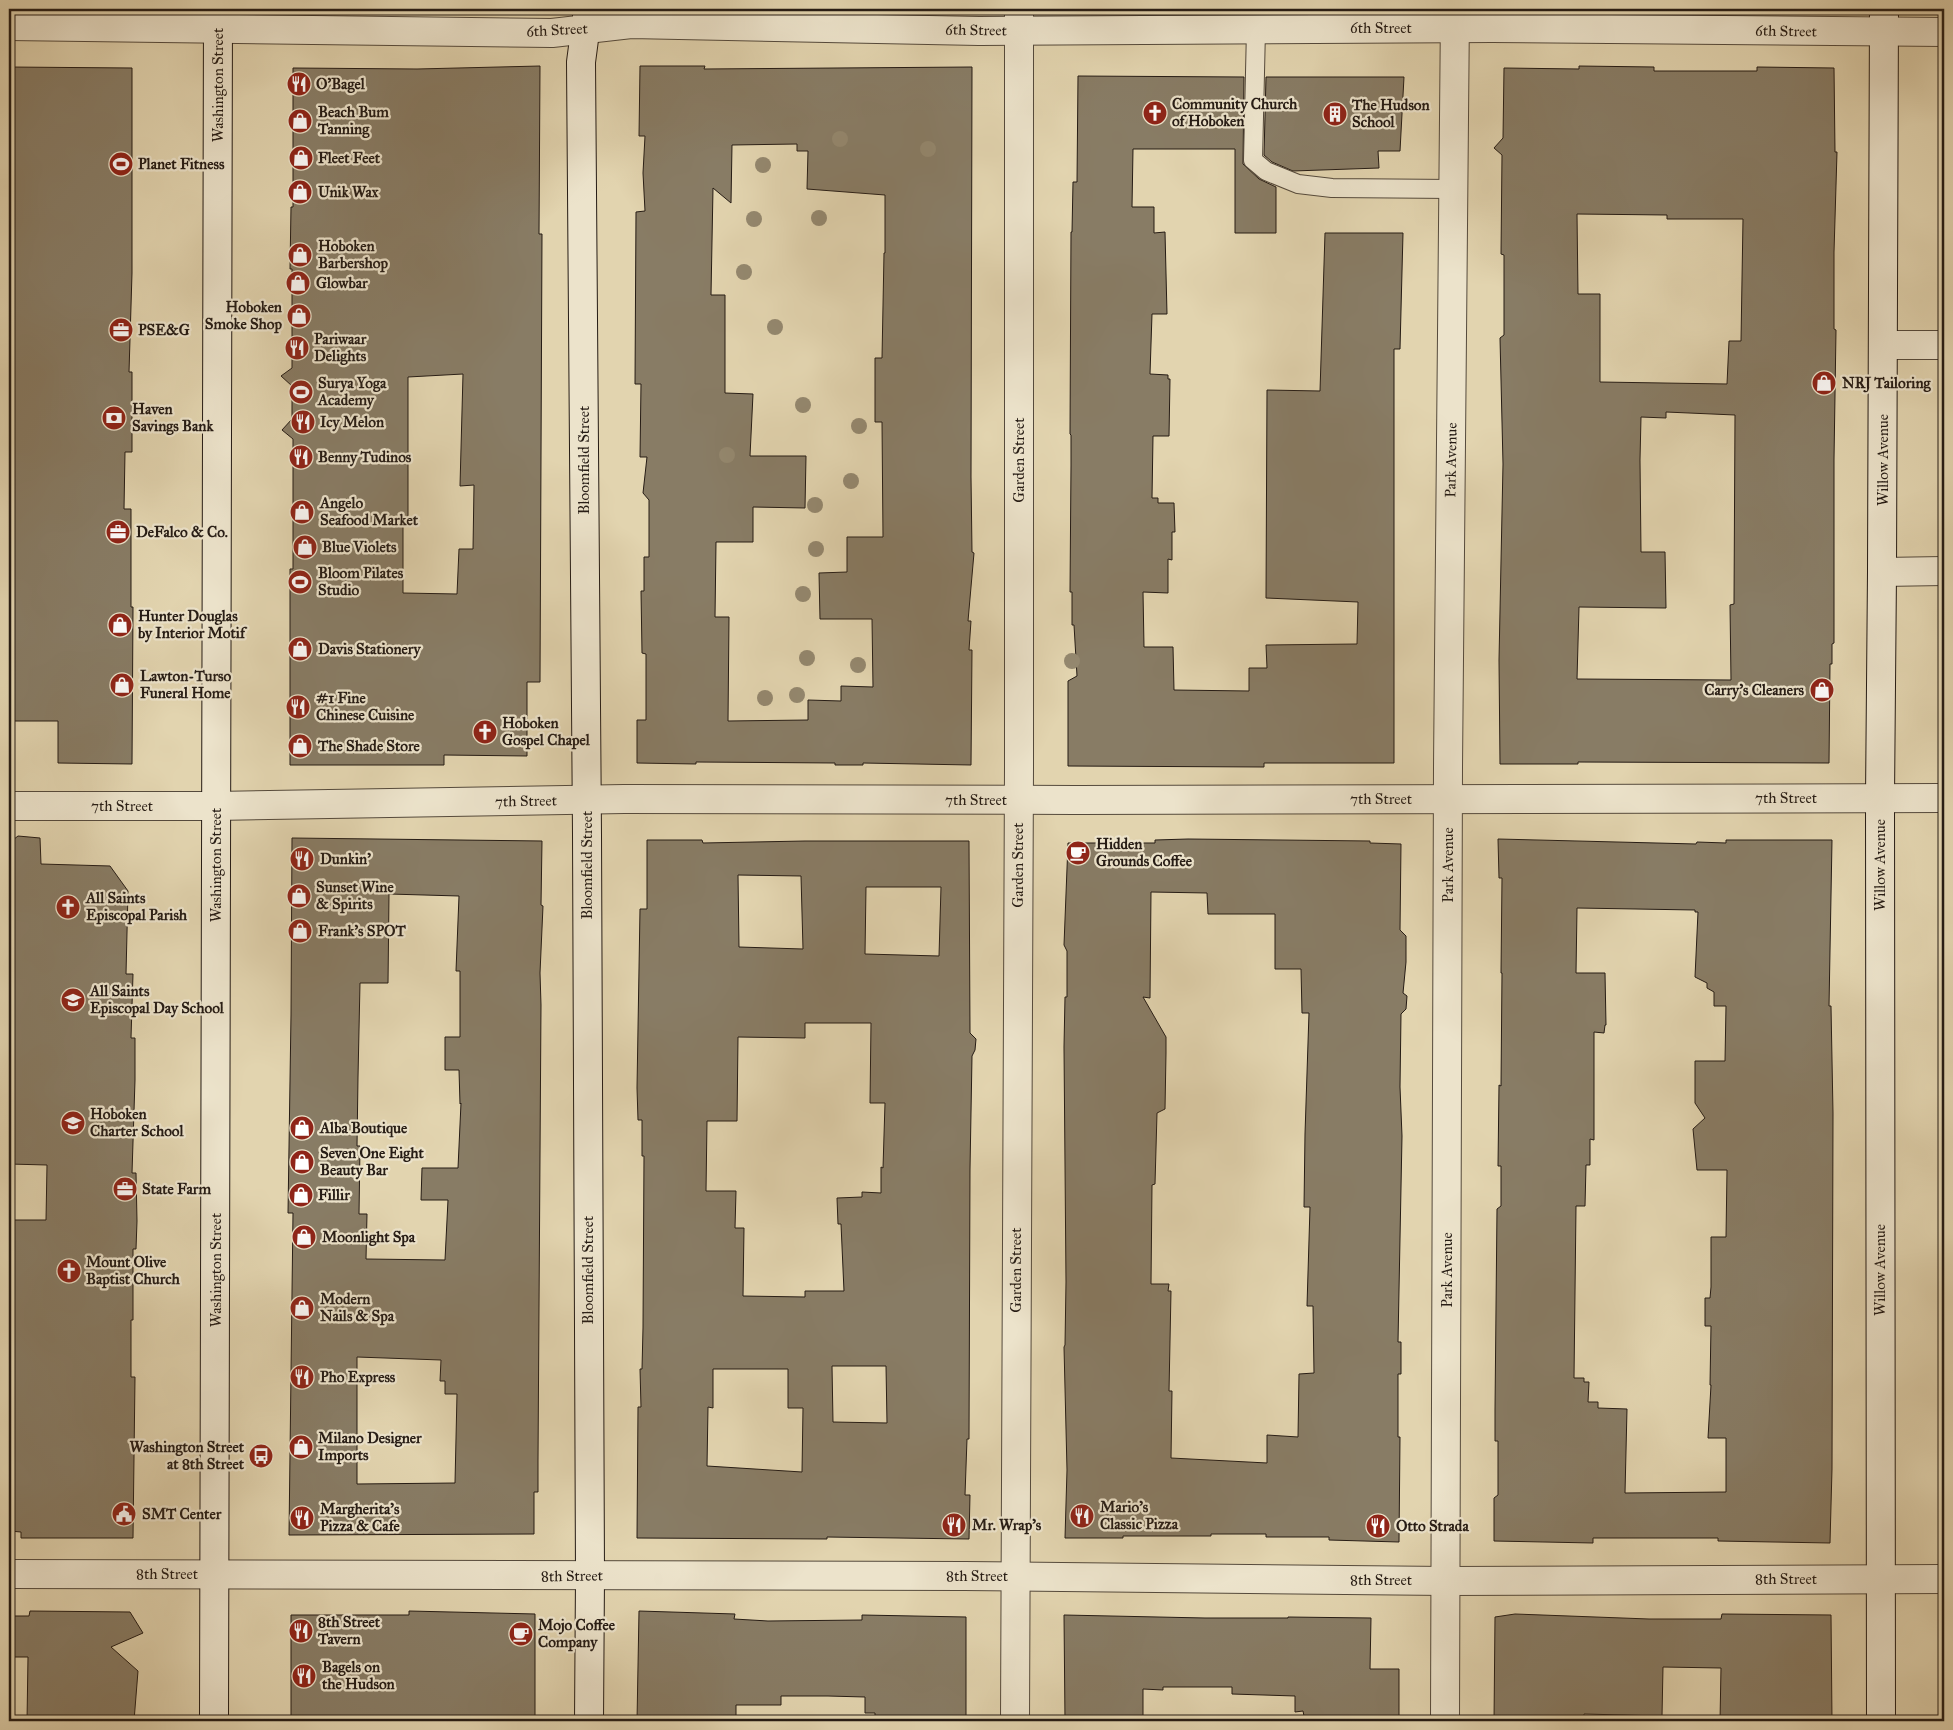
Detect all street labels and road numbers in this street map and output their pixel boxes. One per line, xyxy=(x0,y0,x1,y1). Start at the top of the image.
street label: 6th Street xyxy=(526,19,589,41)
street label: 6th Street xyxy=(1350,19,1413,37)
street label: 6th Street xyxy=(945,20,1008,40)
street label: 6th Street xyxy=(1755,21,1818,41)
street label: Washington Street xyxy=(209,27,227,142)
street label: Bloomfield Street xyxy=(575,405,593,514)
street label: Willow Avenue xyxy=(1874,414,1892,506)
street label: Garden Street xyxy=(1010,417,1028,503)
street label: Park Avenue xyxy=(1441,422,1461,498)
street label: 7th Street xyxy=(1755,789,1818,807)
street label: 7th Street xyxy=(1350,790,1413,808)
street label: 7th Street xyxy=(495,791,558,811)
street label: 7th Street xyxy=(945,791,1008,809)
street label: 7th Street xyxy=(91,797,154,815)
street label: Washington Street xyxy=(207,807,225,922)
street label: Bloomfield Street xyxy=(578,810,596,919)
street label: Willow Avenue xyxy=(1871,819,1889,911)
street label: Garden Street xyxy=(1009,822,1027,908)
street label: Park Avenue xyxy=(1439,827,1457,903)
street label: Washington Street xyxy=(207,1212,225,1327)
street label: Bloomfield Street xyxy=(579,1215,597,1324)
street label: Willow Avenue xyxy=(1871,1224,1889,1316)
street label: Garden Street xyxy=(1007,1227,1025,1313)
street label: Park Avenue xyxy=(1438,1232,1456,1308)
street label: 8th Street xyxy=(136,1565,199,1583)
street label: 8th Street xyxy=(541,1566,604,1586)
street label: 8th Street xyxy=(946,1567,1009,1585)
street label: 8th Street xyxy=(1755,1570,1818,1588)
street label: 8th Street xyxy=(1350,1571,1413,1589)

